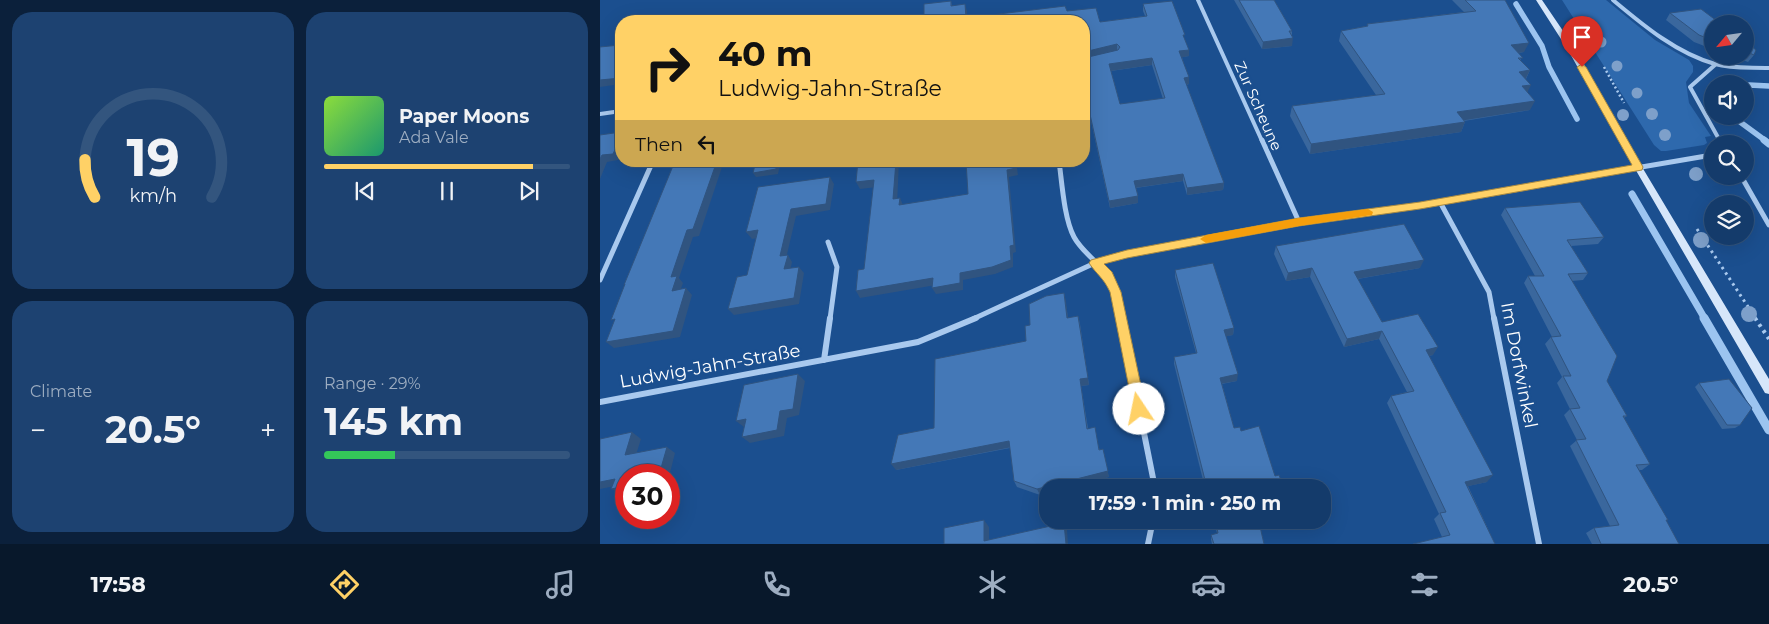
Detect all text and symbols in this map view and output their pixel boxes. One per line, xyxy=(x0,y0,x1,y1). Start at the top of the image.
north arrow xyxy=(1704,15,1754,65)
map controls xyxy=(1704,15,1754,245)
pin xyxy=(1561,16,1603,67)
icon: arrive xyxy=(1568,23,1596,51)
text: 40 m xyxy=(718,32,813,75)
icon: right xyxy=(635,35,700,100)
street label: Zur Scheune xyxy=(1230,58,1287,153)
text: Ludwig-Jahn-Straße xyxy=(718,75,942,102)
button: sound xyxy=(1704,75,1754,125)
text: Paper Moons xyxy=(399,105,529,128)
text: 19 xyxy=(126,126,180,189)
text: Ada Vale xyxy=(399,128,469,147)
icon: left xyxy=(693,130,721,158)
text: Then xyxy=(635,133,683,156)
button: search xyxy=(1704,135,1754,185)
icon: previous xyxy=(351,177,379,205)
icon: pause xyxy=(433,177,461,205)
icon: next xyxy=(515,177,543,205)
text: km/h xyxy=(129,185,177,206)
button: layers xyxy=(1704,195,1754,245)
street label: Im Dorfwinkel xyxy=(1496,300,1542,430)
street label: Ludwig-Jahn-Straße xyxy=(618,339,802,393)
text: Range · 29% xyxy=(324,374,421,393)
text: Climate xyxy=(30,382,92,401)
position arrow xyxy=(1112,382,1164,434)
text: 145 km xyxy=(324,398,463,445)
text: 20.5° xyxy=(105,406,201,453)
text: − xyxy=(30,413,46,447)
text: + xyxy=(260,413,276,447)
speed limit sign: 30 xyxy=(615,464,680,529)
text: 17:59 · 1 min · 250 m xyxy=(1089,492,1281,515)
icon: directions xyxy=(327,567,362,602)
icon: music xyxy=(543,567,578,602)
icon: phone xyxy=(759,567,794,602)
icon: climate xyxy=(975,567,1010,602)
icon: car xyxy=(1191,567,1226,602)
icon: filters xyxy=(1407,567,1442,602)
text: 17:58 xyxy=(91,571,146,598)
text: 20.5° xyxy=(1623,571,1678,598)

